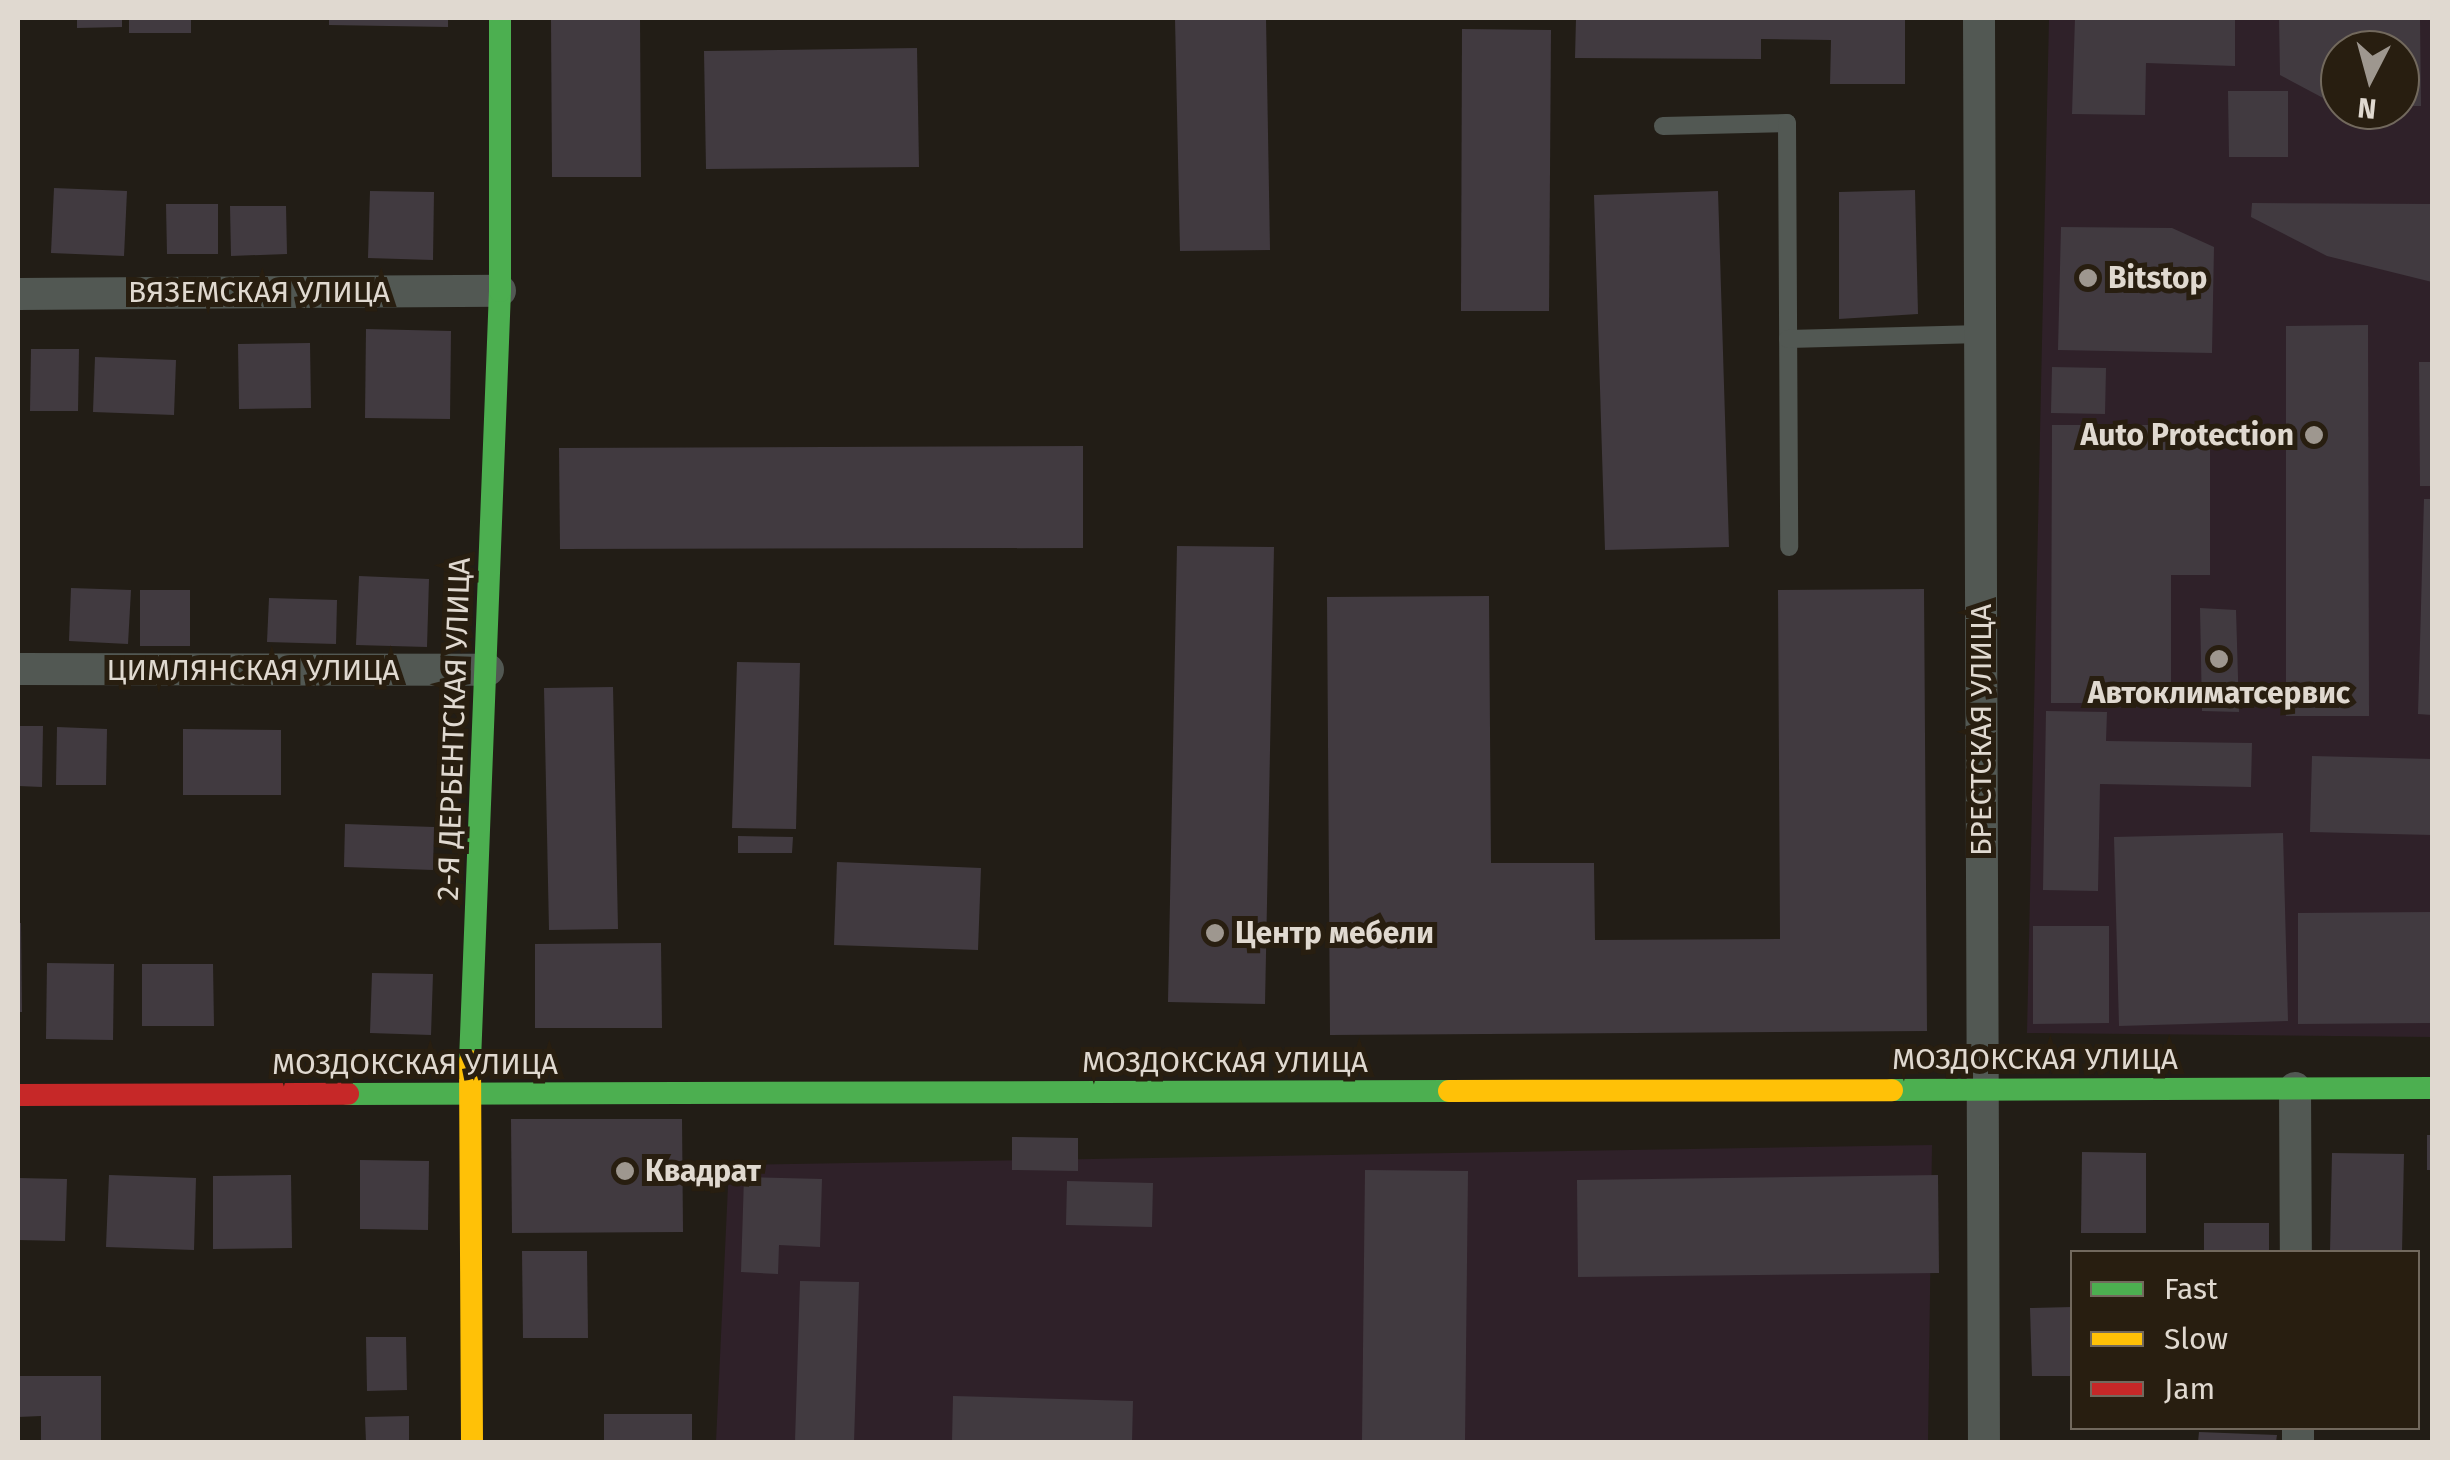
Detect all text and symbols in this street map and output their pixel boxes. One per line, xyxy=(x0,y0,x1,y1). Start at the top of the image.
north arrow xyxy=(2320,30,2420,130)
text: N xyxy=(2356,91,2378,126)
place label: Bitstop xyxy=(2108,260,2208,296)
marker: Bitstop xyxy=(2077,267,2099,289)
street label: ВЯЗЕМСКАЯ УЛИЦА xyxy=(128,274,390,310)
place label: Auto Protection xyxy=(2081,417,2294,453)
marker: Auto Protection xyxy=(2303,424,2325,446)
street label: 2-Я ДЕРБЕНТСКАЯ УЛИЦА xyxy=(430,557,478,901)
street label: БРЕСТСКАЯ УЛИЦА xyxy=(1963,604,1999,856)
marker: Автоклиматсервис xyxy=(2208,648,2230,670)
street label: ЦИМЛЯНСКАЯ УЛИЦА xyxy=(107,652,399,688)
place label: Автоклиматсервис xyxy=(2088,675,2350,711)
place label: Центр мебели xyxy=(1235,915,1434,951)
marker: Центр мебели xyxy=(1204,922,1226,944)
street label: МОЗДОКСКАЯ УЛИЦА xyxy=(1892,1041,2178,1077)
street label: МОЗДОКСКАЯ УЛИЦА xyxy=(1082,1044,1368,1080)
street label: МОЗДОКСКАЯ УЛИЦА xyxy=(272,1046,558,1082)
place label: Квадрат xyxy=(645,1153,761,1189)
marker: Квадрат xyxy=(614,1160,636,1182)
legend xyxy=(2070,1250,2420,1430)
text: Fast xyxy=(2164,1271,2218,1307)
text: Slow xyxy=(2164,1321,2228,1357)
text: Jam xyxy=(2164,1371,2215,1407)

